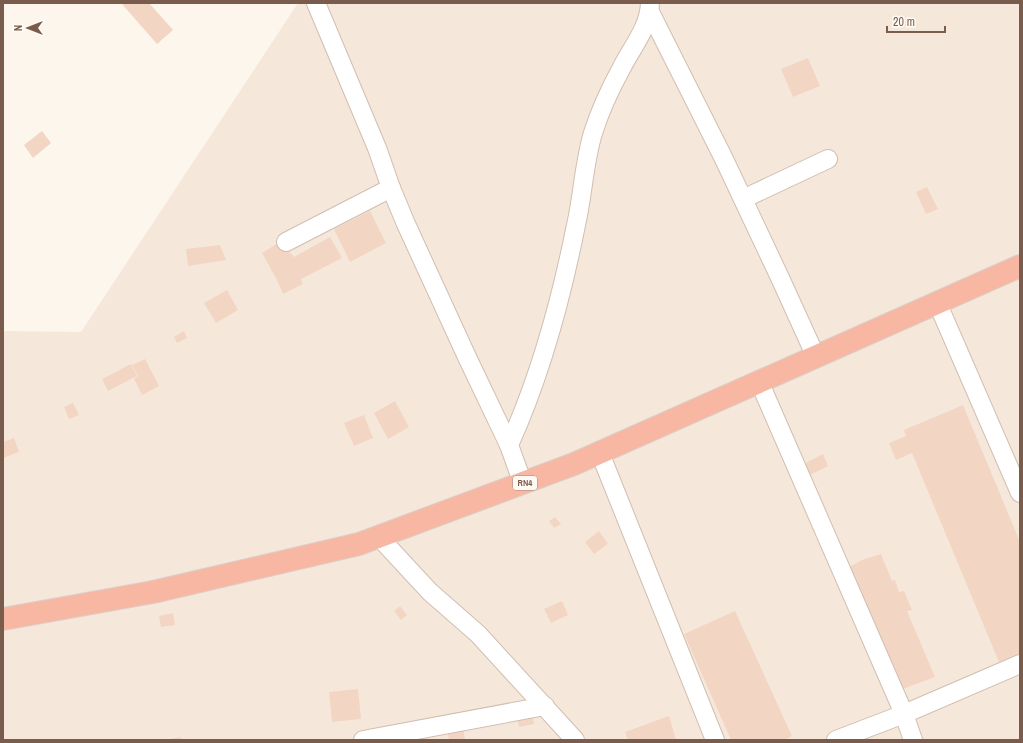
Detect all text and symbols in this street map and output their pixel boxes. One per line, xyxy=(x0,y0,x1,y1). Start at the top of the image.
north arrow xyxy=(8,8,48,48)
scale bar xyxy=(887,8,945,34)
text: 20 m xyxy=(893,14,915,30)
text: N xyxy=(11,25,25,31)
road number: RN4 xyxy=(513,476,537,490)

